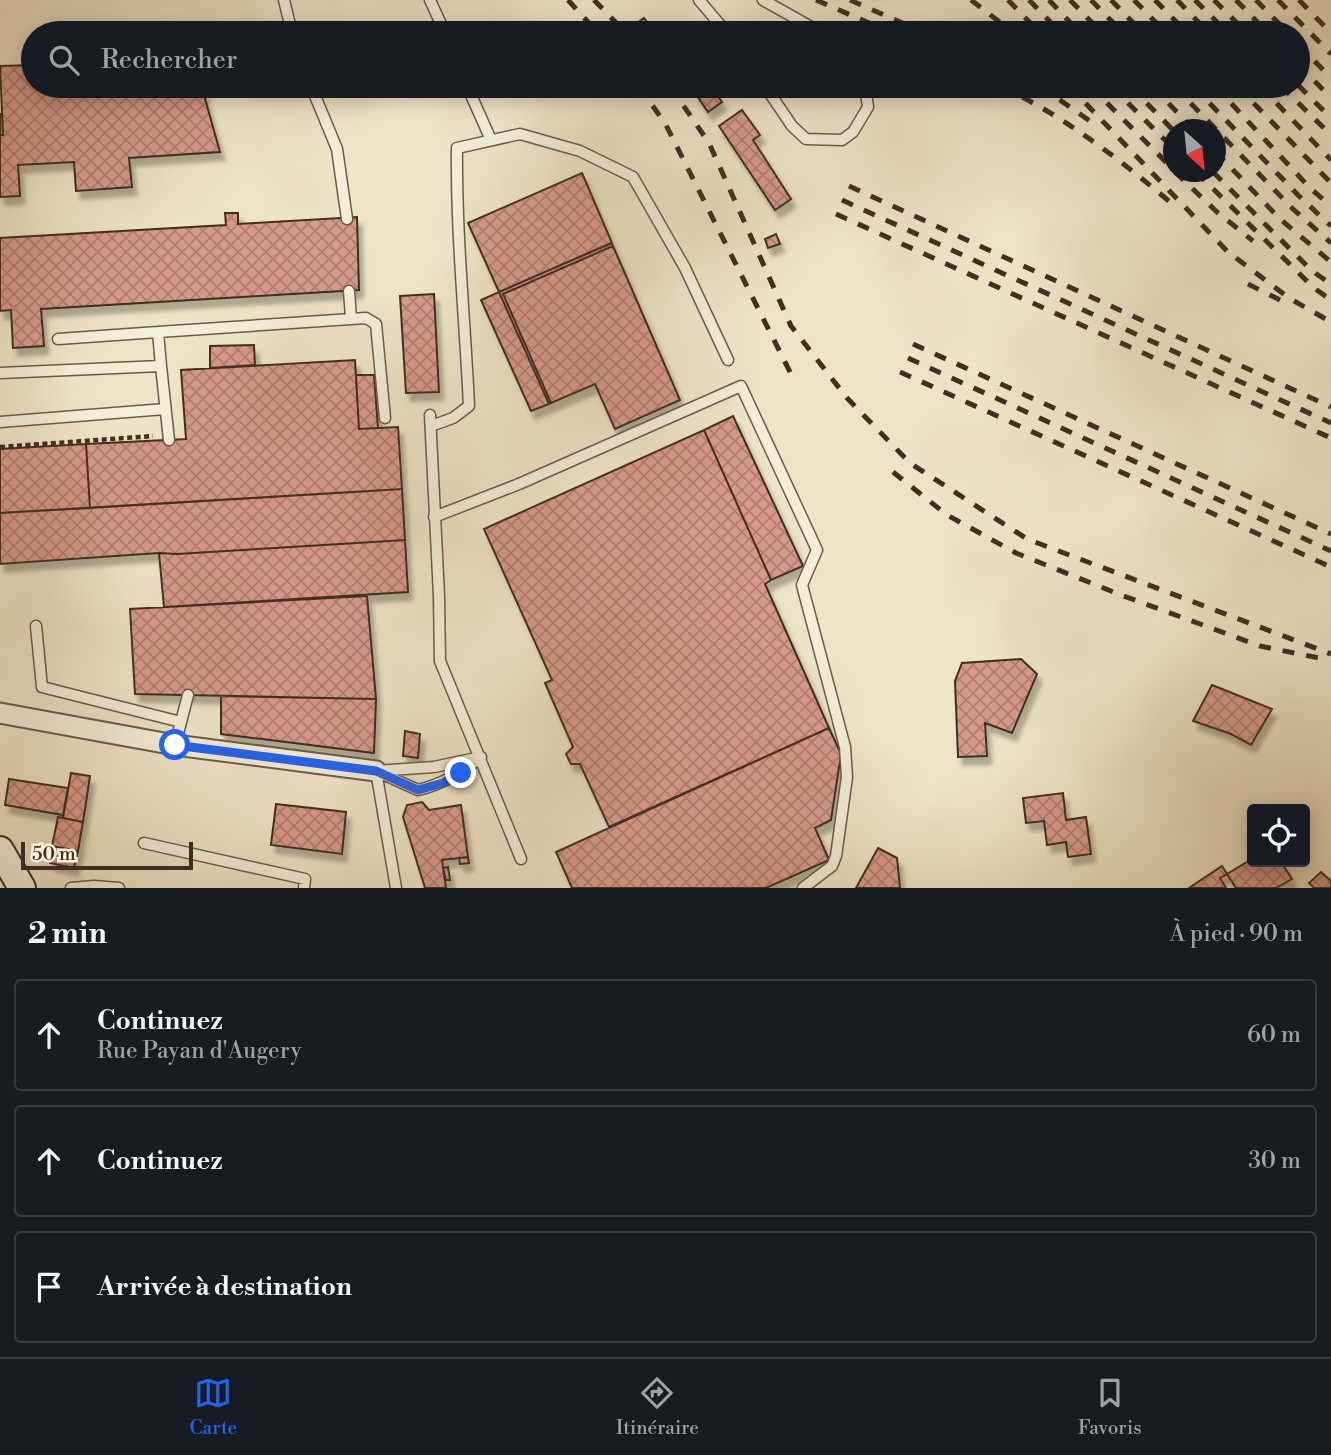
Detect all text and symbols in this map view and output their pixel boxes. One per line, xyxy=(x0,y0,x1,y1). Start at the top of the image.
search box xyxy=(21,21,1310,98)
icon: search xyxy=(45,41,83,79)
text: Rechercher xyxy=(101,44,237,76)
north arrow xyxy=(1163,119,1226,182)
route start xyxy=(159,729,190,760)
route end xyxy=(445,757,476,788)
map controls xyxy=(1247,804,1310,867)
button: locate xyxy=(1247,804,1310,867)
scale bar xyxy=(21,839,192,871)
text: 50 m xyxy=(32,842,76,866)
text: 2 min xyxy=(28,915,107,953)
text: À pied · 90 m xyxy=(1170,920,1303,948)
text: Continuez xyxy=(97,1005,223,1037)
icon: ahead xyxy=(30,1016,68,1054)
text: 60 m xyxy=(1247,1021,1301,1049)
text: Rue Payan d'Augery xyxy=(97,1037,302,1065)
icon: ahead xyxy=(30,1142,68,1180)
text: Continuez xyxy=(97,1145,223,1177)
text: 30 m xyxy=(1248,1147,1301,1175)
icon: arrive xyxy=(30,1268,68,1306)
text: Arrivée à destination xyxy=(97,1271,352,1303)
tab: Carte xyxy=(190,1374,237,1440)
tab: Itinéraire xyxy=(616,1374,699,1440)
tab: Favoris xyxy=(1078,1374,1142,1440)

